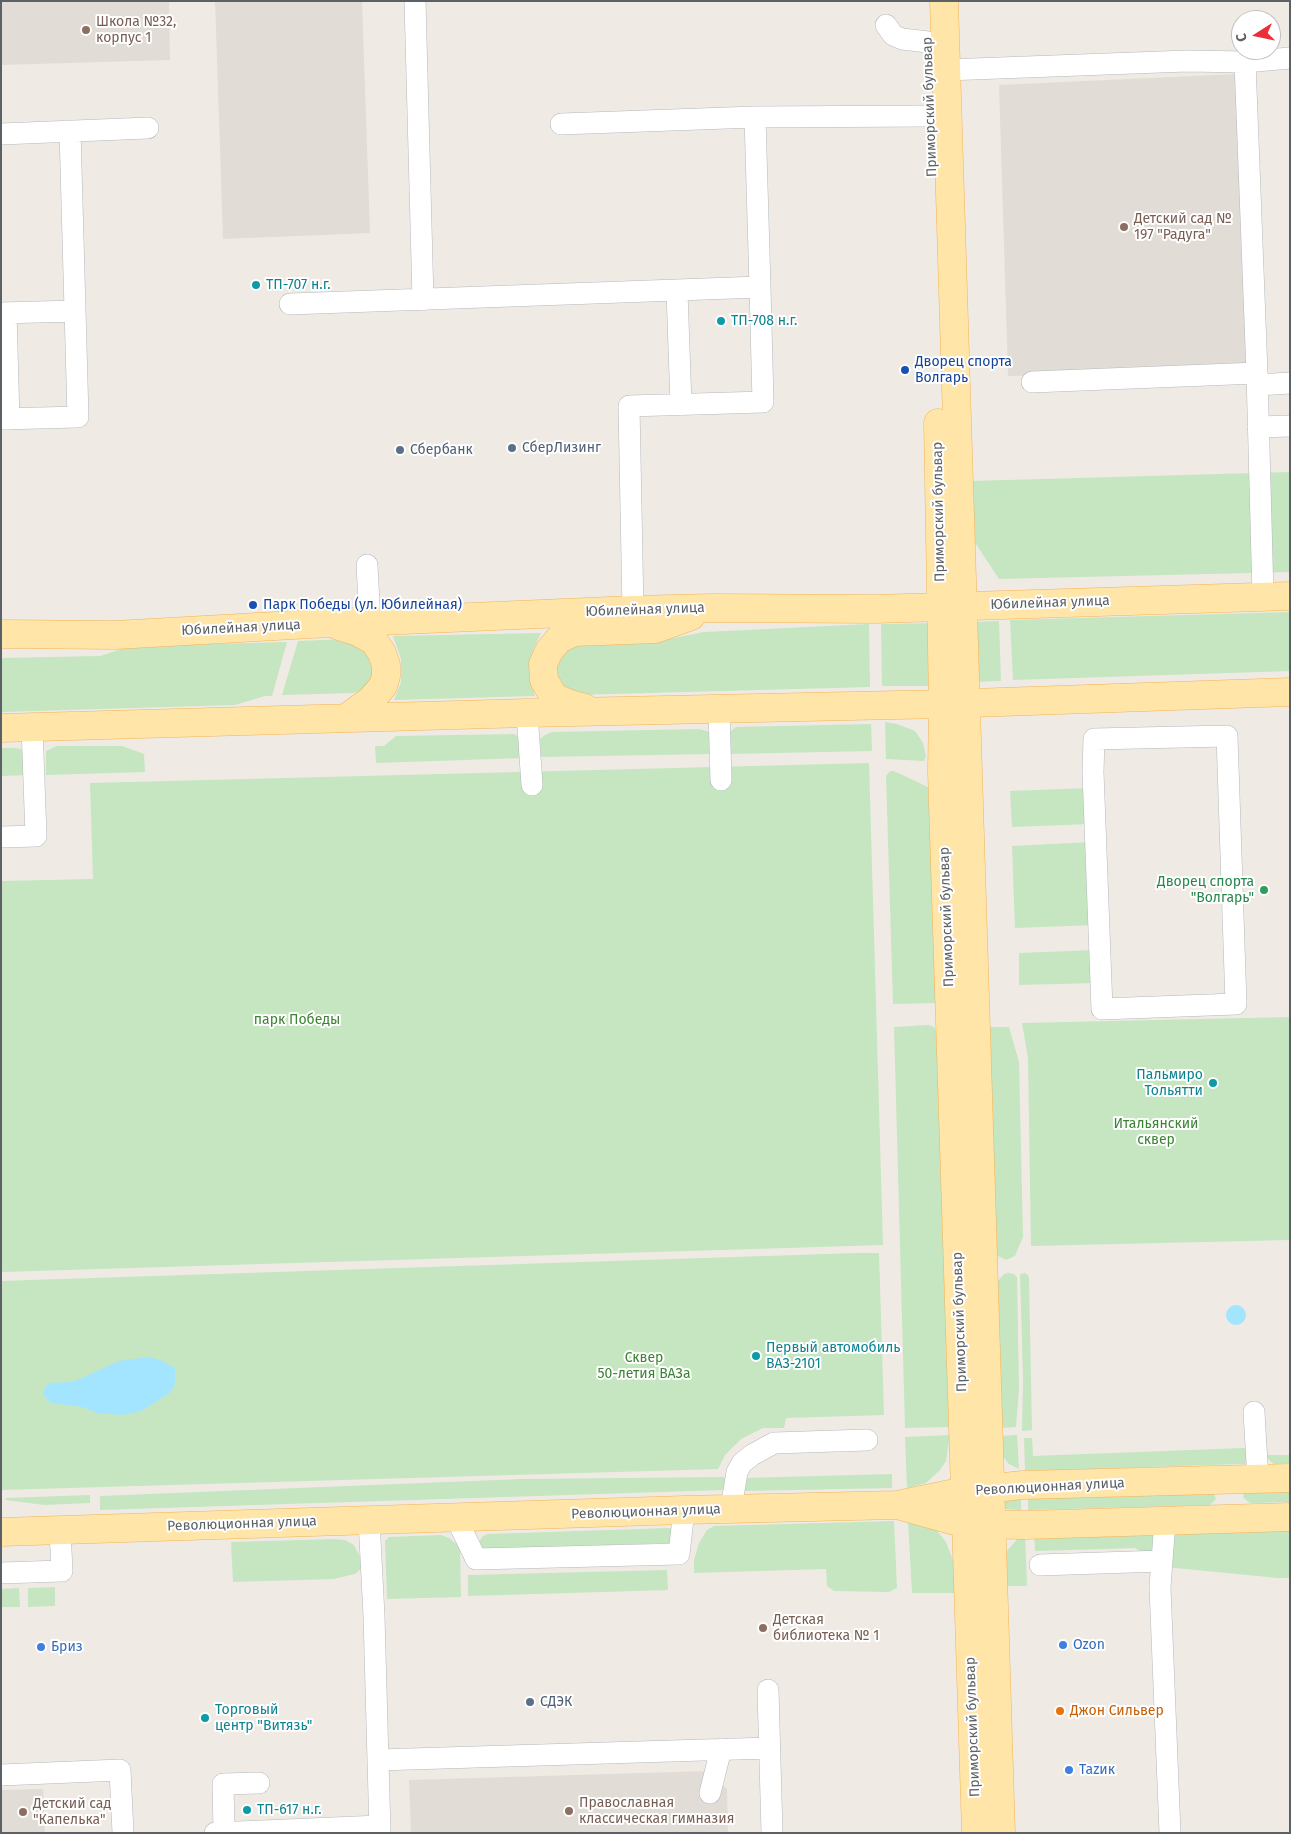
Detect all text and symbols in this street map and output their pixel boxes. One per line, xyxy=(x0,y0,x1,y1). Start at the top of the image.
north arrow xyxy=(1231,10,1281,60)
place label: Школа №32, корпус 1 xyxy=(96,14,176,46)
marker: Школа №32, корпус 1 xyxy=(80,24,92,36)
text: С xyxy=(1233,32,1251,43)
street label: Приморский бульвар xyxy=(919,37,941,177)
place label: Детский сад № 197 "Радуга" xyxy=(1134,211,1232,243)
marker: Детский сад № 197 "Радуга" xyxy=(1118,221,1130,233)
place label: ТП-707 н.г. xyxy=(266,277,331,293)
marker: ТП-707 н.г. xyxy=(250,279,262,291)
place label: ТП-708 н.г. xyxy=(731,313,797,329)
marker: ТП-708 н.г. xyxy=(715,315,727,327)
place label: Дворец спорта Волгарь xyxy=(915,354,1012,387)
marker: Дворец спорта Волгарь xyxy=(899,364,911,376)
place label: СберЛизинг xyxy=(522,440,601,456)
place label: Сбербанк xyxy=(410,442,473,458)
marker: СберЛизинг xyxy=(506,442,518,454)
street label: Приморский бульвар xyxy=(929,442,949,582)
marker: Сбербанк xyxy=(394,444,406,456)
street label: Юбилейная улица xyxy=(990,593,1110,613)
place label: Парк Победы (ул. Юбилейная) xyxy=(263,597,462,613)
marker: Парк Победы (ул. Юбилейная) xyxy=(247,599,259,611)
street label: Юбилейная улица xyxy=(585,600,705,620)
street label: Юбилейная улица xyxy=(181,616,301,640)
street label: Приморский бульвар xyxy=(936,847,958,987)
place label: Дворец спорта "Волгарь" xyxy=(1157,874,1254,906)
marker: Дворец спорта "Волгарь" xyxy=(1258,884,1270,896)
park label: парк Победы xyxy=(254,1012,340,1028)
place label: Пальмиро Тольятти xyxy=(1136,1067,1203,1100)
marker: Пальмиро Тольятти xyxy=(1207,1077,1219,1089)
park label: Итальянский сквер xyxy=(1114,1116,1198,1148)
street label: Приморский бульвар xyxy=(949,1252,971,1392)
place label: Первый автомобиль ВАЗ-2101 xyxy=(766,1340,900,1372)
park label: Сквер 50-летия ВАЗа xyxy=(597,1350,691,1382)
marker: Первый автомобиль ВАЗ-2101 xyxy=(750,1350,762,1362)
street label: Революционная улица xyxy=(975,1475,1125,1499)
street label: Революционная улица xyxy=(571,1501,721,1523)
street label: Революционная улица xyxy=(167,1513,317,1535)
place label: Детская библиотека № 1 xyxy=(773,1612,879,1644)
marker: Детская библиотека № 1 xyxy=(757,1622,769,1634)
place label: Ozon xyxy=(1073,1637,1105,1653)
place label: Бриз xyxy=(51,1639,83,1655)
marker: Ozon xyxy=(1057,1639,1069,1651)
marker: Бриз xyxy=(35,1641,47,1653)
street label: Приморский бульвар xyxy=(962,1657,984,1797)
place label: СДЭК xyxy=(540,1694,572,1710)
marker: СДЭК xyxy=(524,1696,536,1708)
place label: Торговый центр "Витязь" xyxy=(215,1702,312,1734)
place label: Джон Сильвер xyxy=(1070,1703,1164,1719)
marker: Джон Сильвер xyxy=(1054,1705,1066,1717)
marker: Торговый центр "Витязь" xyxy=(199,1712,211,1724)
place label: Таzик xyxy=(1079,1762,1115,1778)
marker: Таzик xyxy=(1063,1764,1075,1776)
place label: Православная классическая гимназия xyxy=(579,1795,734,1828)
place label: Детский сад "Капелька" xyxy=(33,1796,111,1828)
place label: ТП-617 н.г. xyxy=(257,1802,322,1818)
marker: ТП-617 н.г. xyxy=(241,1804,253,1816)
marker: Православная классическая гимназия xyxy=(563,1805,575,1817)
marker: Детский сад "Капелька" xyxy=(17,1806,29,1818)

